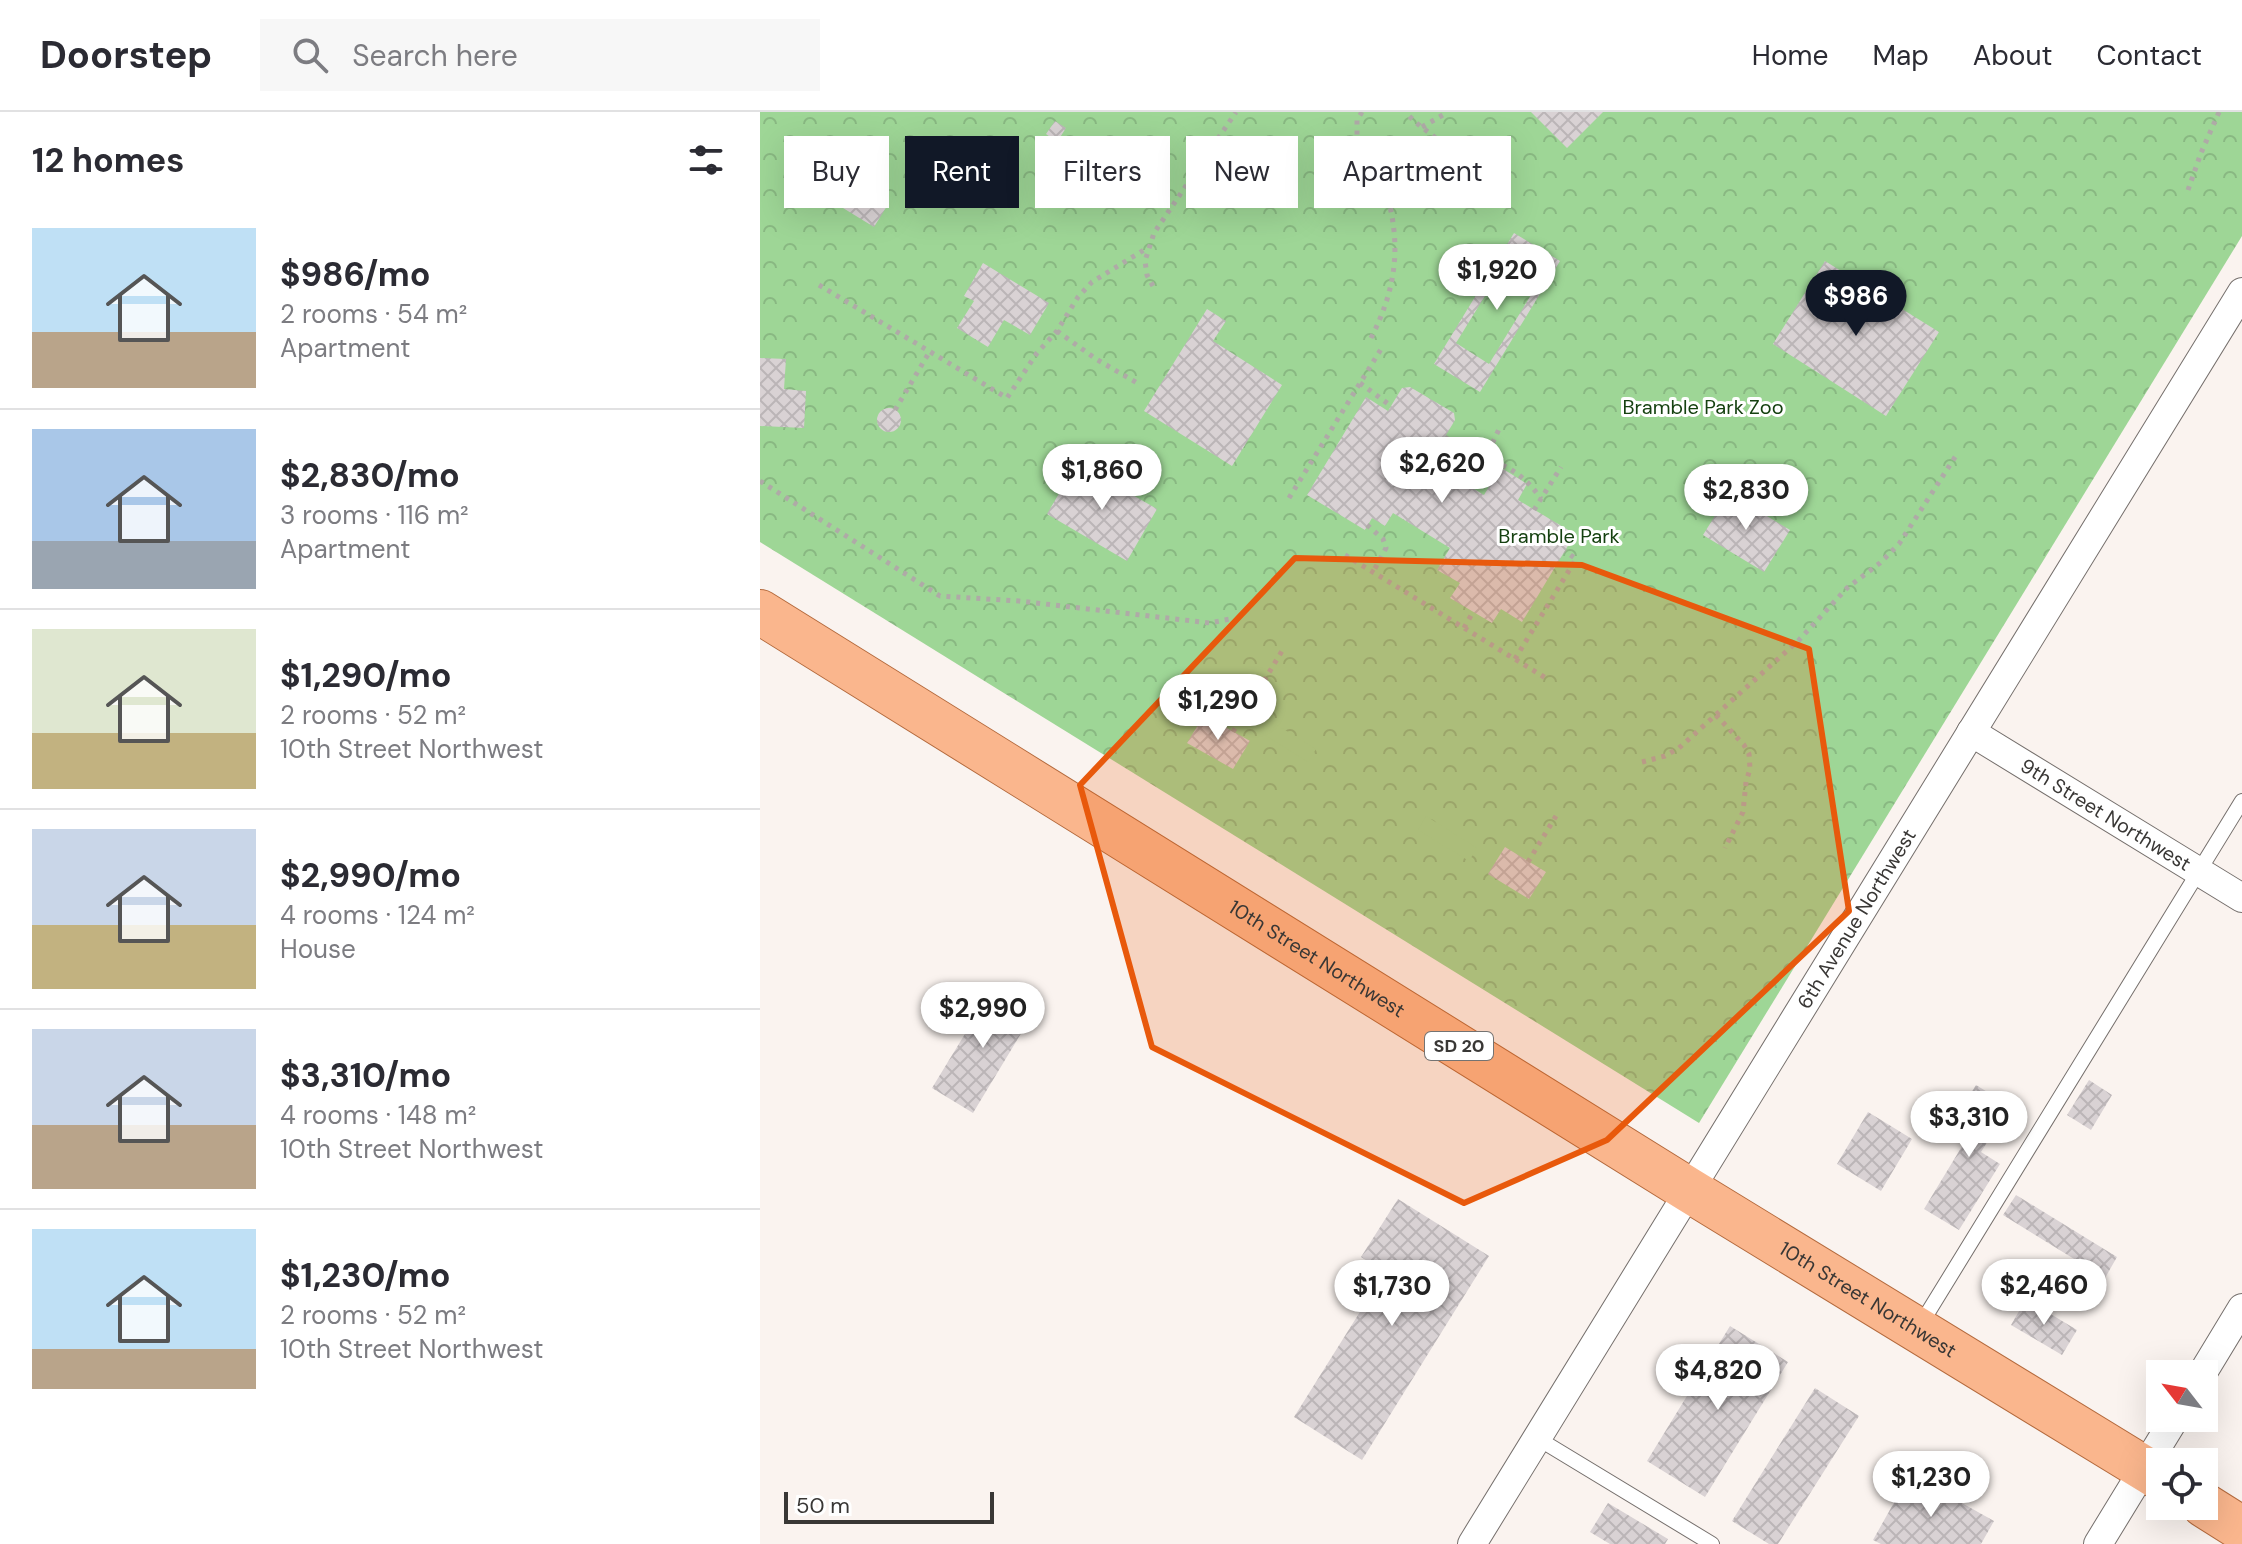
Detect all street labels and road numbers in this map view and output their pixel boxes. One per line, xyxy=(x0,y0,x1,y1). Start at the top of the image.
street label: 9th Street Northwest xyxy=(2016,752,2196,877)
street label: 6th Avenue Northwest xyxy=(1791,824,1922,1014)
street label: 10th Street Northwest xyxy=(1224,894,1410,1023)
road number: SD 20 xyxy=(1425,1032,1493,1060)
street label: 10th Street Northwest xyxy=(1775,1235,1961,1364)

